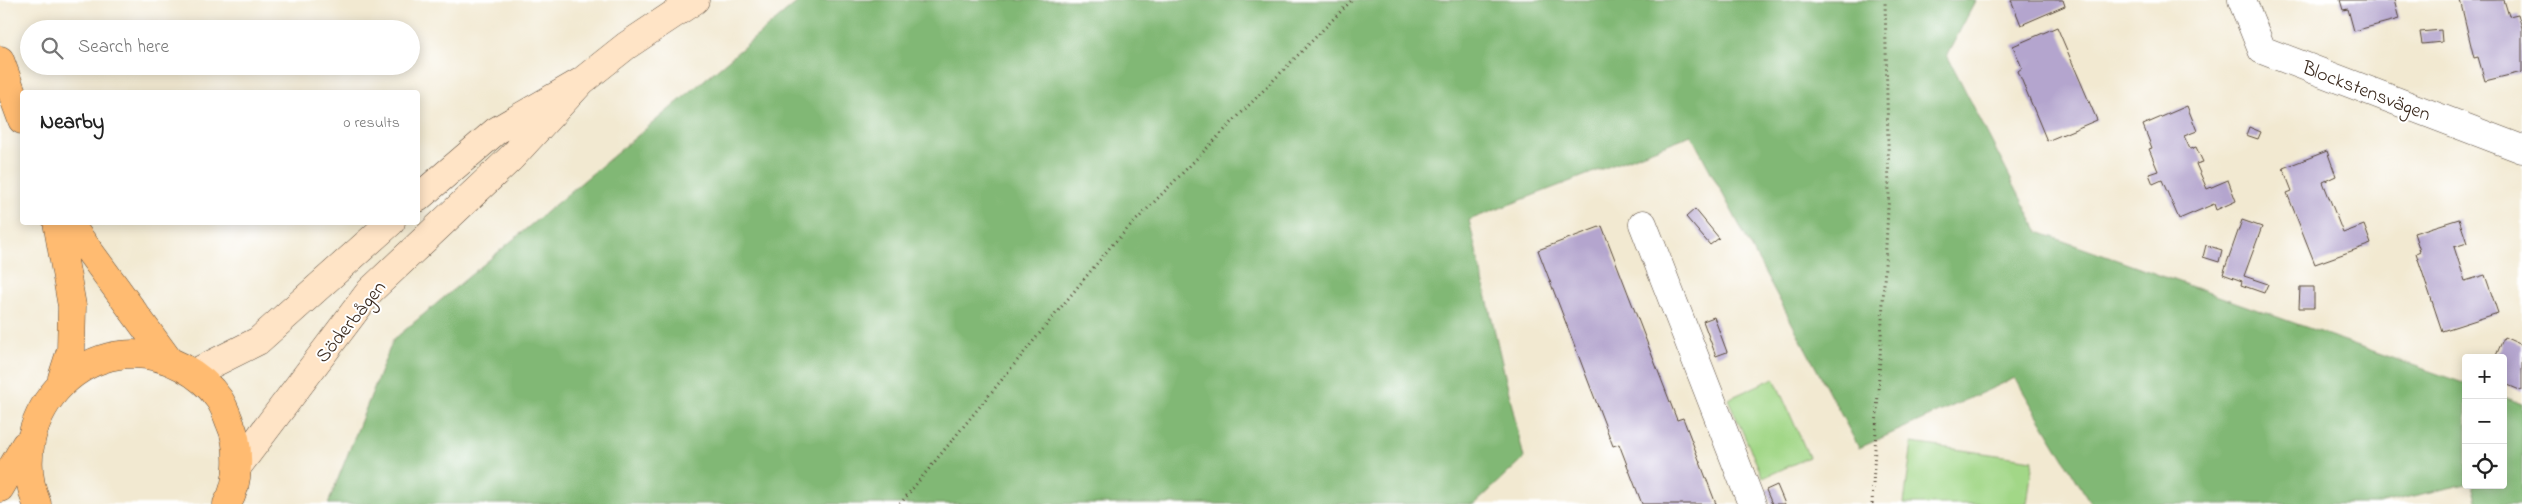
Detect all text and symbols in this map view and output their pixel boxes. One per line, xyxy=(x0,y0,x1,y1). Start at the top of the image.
search box xyxy=(20,20,420,75)
icon: search xyxy=(38,34,66,62)
text: Search here xyxy=(78,34,169,61)
street label: Blockstensvägen xyxy=(2296,54,2435,131)
text: Nearby xyxy=(40,108,104,138)
text: 0 results xyxy=(344,111,400,135)
street label: Söderbågen xyxy=(310,275,395,371)
map controls xyxy=(2462,354,2507,489)
button: + xyxy=(2462,354,2507,399)
button: − xyxy=(2462,399,2507,444)
button: locate xyxy=(2462,444,2507,489)

